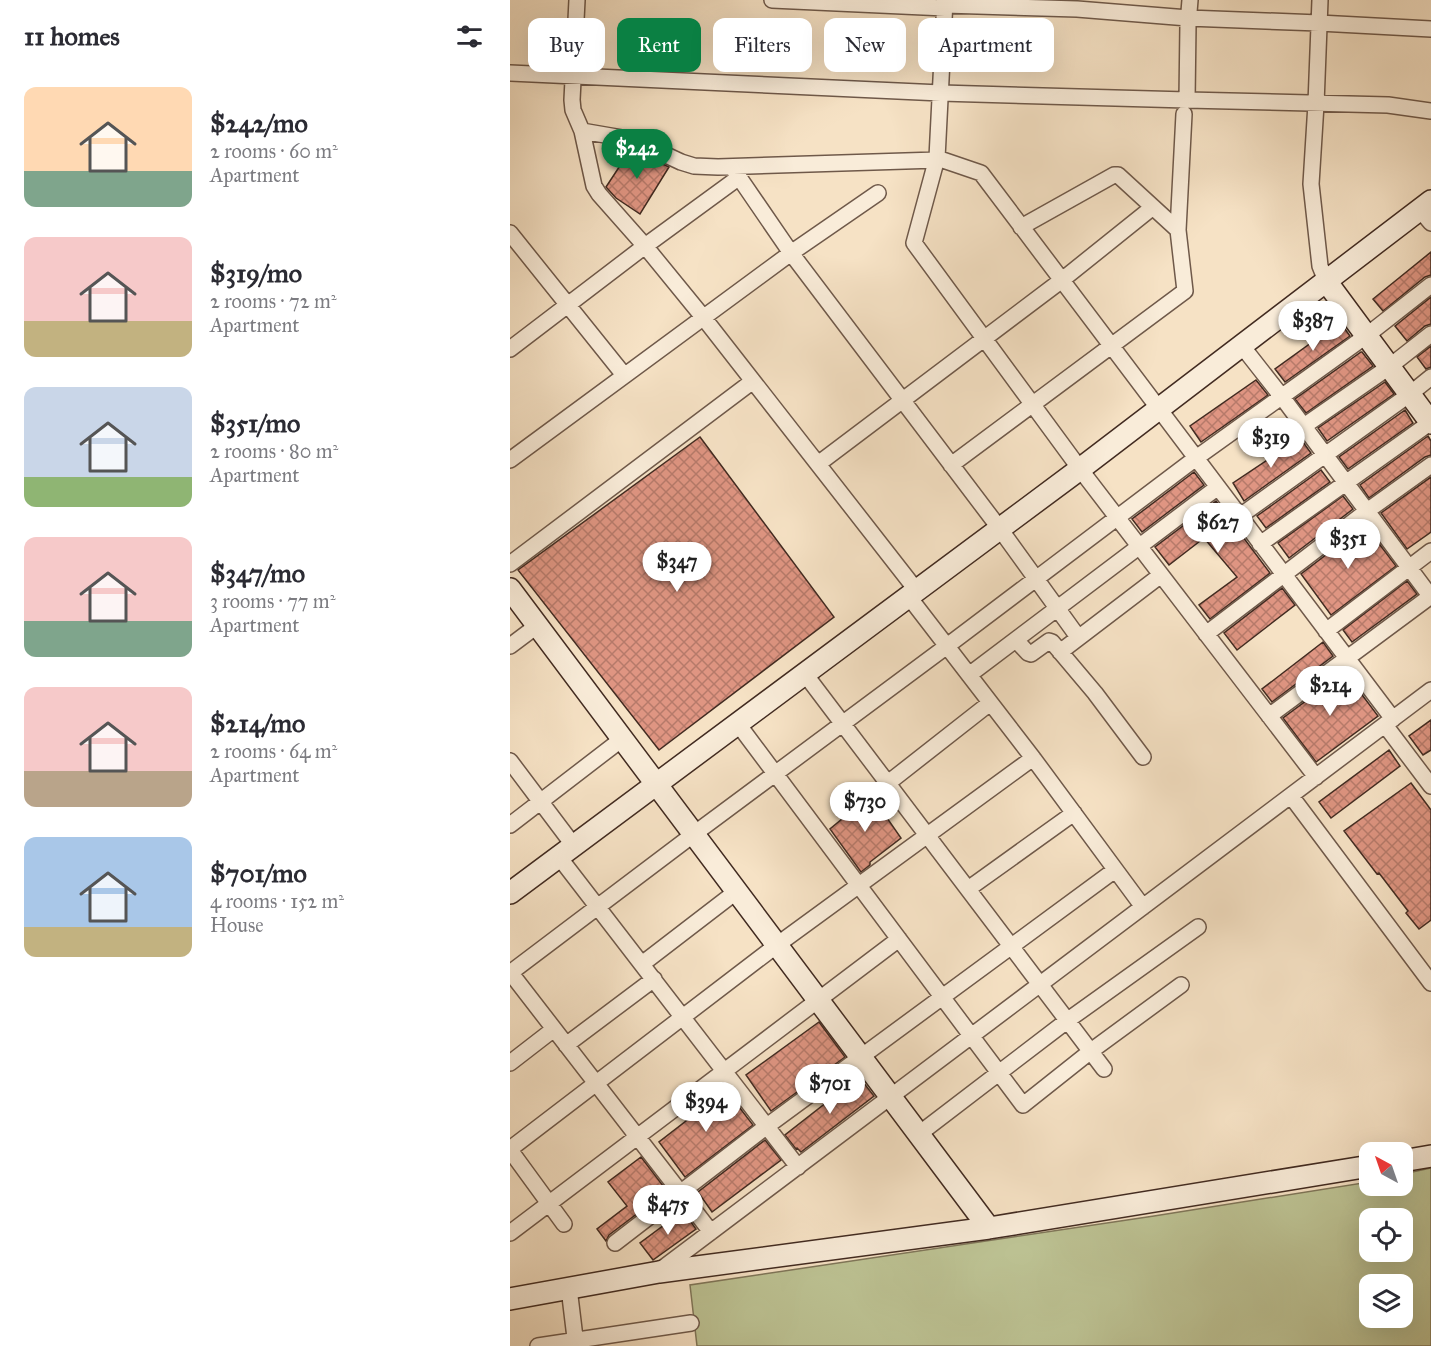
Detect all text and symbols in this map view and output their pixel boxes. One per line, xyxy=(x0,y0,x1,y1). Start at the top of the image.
chip: Buy xyxy=(528,18,605,72)
chip: Rent xyxy=(617,18,701,72)
chip: Filters xyxy=(713,18,812,72)
chip: New xyxy=(824,18,906,72)
chip: Apartment xyxy=(918,18,1054,72)
text: 11 homes xyxy=(24,20,120,52)
icon: filters xyxy=(453,20,486,53)
text: $242/mo xyxy=(210,107,308,139)
icon: home xyxy=(72,111,144,183)
pin: $242 xyxy=(601,129,673,180)
text: $242 xyxy=(616,136,658,160)
text: 2 rooms · 60 m² xyxy=(210,139,338,163)
text: Apartment xyxy=(210,163,299,187)
text: $319/mo xyxy=(210,257,302,289)
icon: home xyxy=(72,261,144,333)
text: 2 rooms · 72 m² xyxy=(210,289,337,313)
pin: $387 xyxy=(1277,301,1349,352)
text: $387 xyxy=(1292,308,1334,332)
text: Apartment xyxy=(210,313,299,337)
text: $351/mo xyxy=(210,407,300,439)
icon: home xyxy=(72,411,144,483)
pin: $319 xyxy=(1235,418,1307,469)
text: $319 xyxy=(1252,425,1290,449)
text: 2 rooms · 80 m² xyxy=(210,439,338,463)
text: Apartment xyxy=(210,463,299,487)
pin: $627 xyxy=(1182,503,1254,554)
text: $627 xyxy=(1197,510,1239,534)
pin: $351 xyxy=(1312,519,1384,570)
text: $351 xyxy=(1329,526,1367,550)
pin: $347 xyxy=(641,542,713,593)
text: $347 xyxy=(657,549,697,573)
text: $347/mo xyxy=(210,557,305,589)
icon: home xyxy=(72,561,144,633)
text: 3 rooms · 77 m² xyxy=(210,589,335,613)
text: Apartment xyxy=(210,613,299,637)
pin: $214 xyxy=(1294,666,1366,717)
text: $214 xyxy=(1310,673,1350,697)
text: $214/mo xyxy=(210,707,305,739)
icon: home xyxy=(72,711,144,783)
text: 2 rooms · 64 m² xyxy=(210,739,337,763)
text: Apartment xyxy=(210,763,299,787)
pin: $730 xyxy=(829,782,901,833)
text: $730 xyxy=(844,789,886,813)
text: $701/mo xyxy=(210,857,307,889)
icon: home xyxy=(72,861,144,933)
text: 4 rooms · 152 m² xyxy=(210,889,344,913)
text: House xyxy=(210,913,264,937)
pin: $701 xyxy=(794,1064,866,1115)
text: $701 xyxy=(809,1071,851,1095)
pin: $394 xyxy=(670,1082,742,1133)
text: $394 xyxy=(685,1089,727,1113)
north arrow xyxy=(1359,1142,1413,1196)
map controls xyxy=(1359,1142,1413,1328)
pin: $475 xyxy=(632,1185,704,1236)
text: $475 xyxy=(647,1192,689,1216)
button: locate xyxy=(1359,1208,1413,1262)
button: layers xyxy=(1359,1274,1413,1328)

